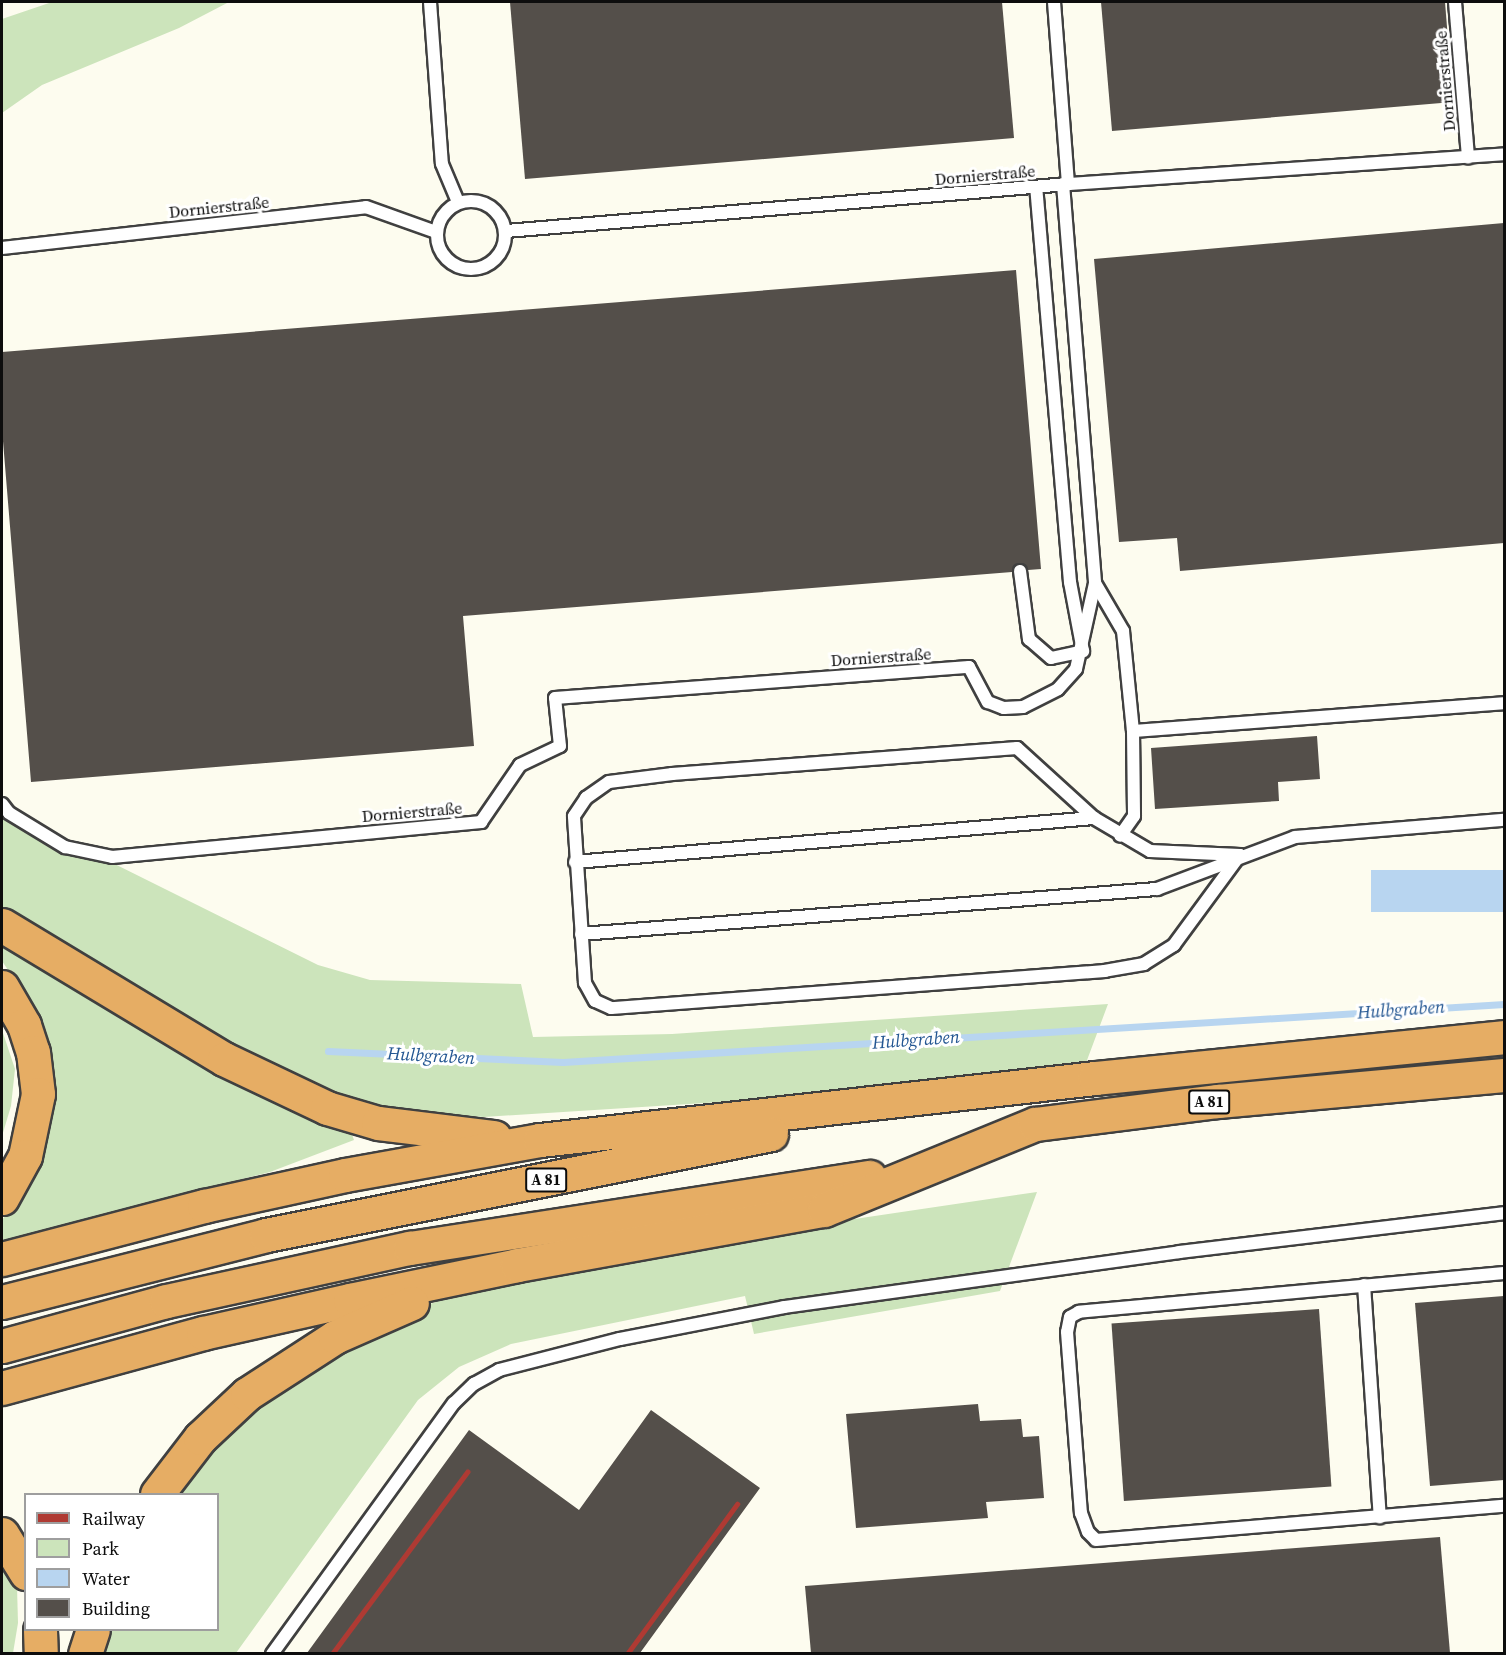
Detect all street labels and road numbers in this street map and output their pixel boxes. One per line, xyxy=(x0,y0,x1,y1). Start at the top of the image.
street label: Dornierstraße xyxy=(1431,30,1459,132)
street label: Dornierstraße xyxy=(934,161,1036,189)
street label: Dornierstraße xyxy=(168,192,270,222)
street label: Dornierstraße xyxy=(830,644,932,670)
street label: Dornierstraße xyxy=(361,798,463,826)
road number: A 81 xyxy=(1188,1090,1230,1114)
road number: A 81 xyxy=(525,1168,567,1192)

